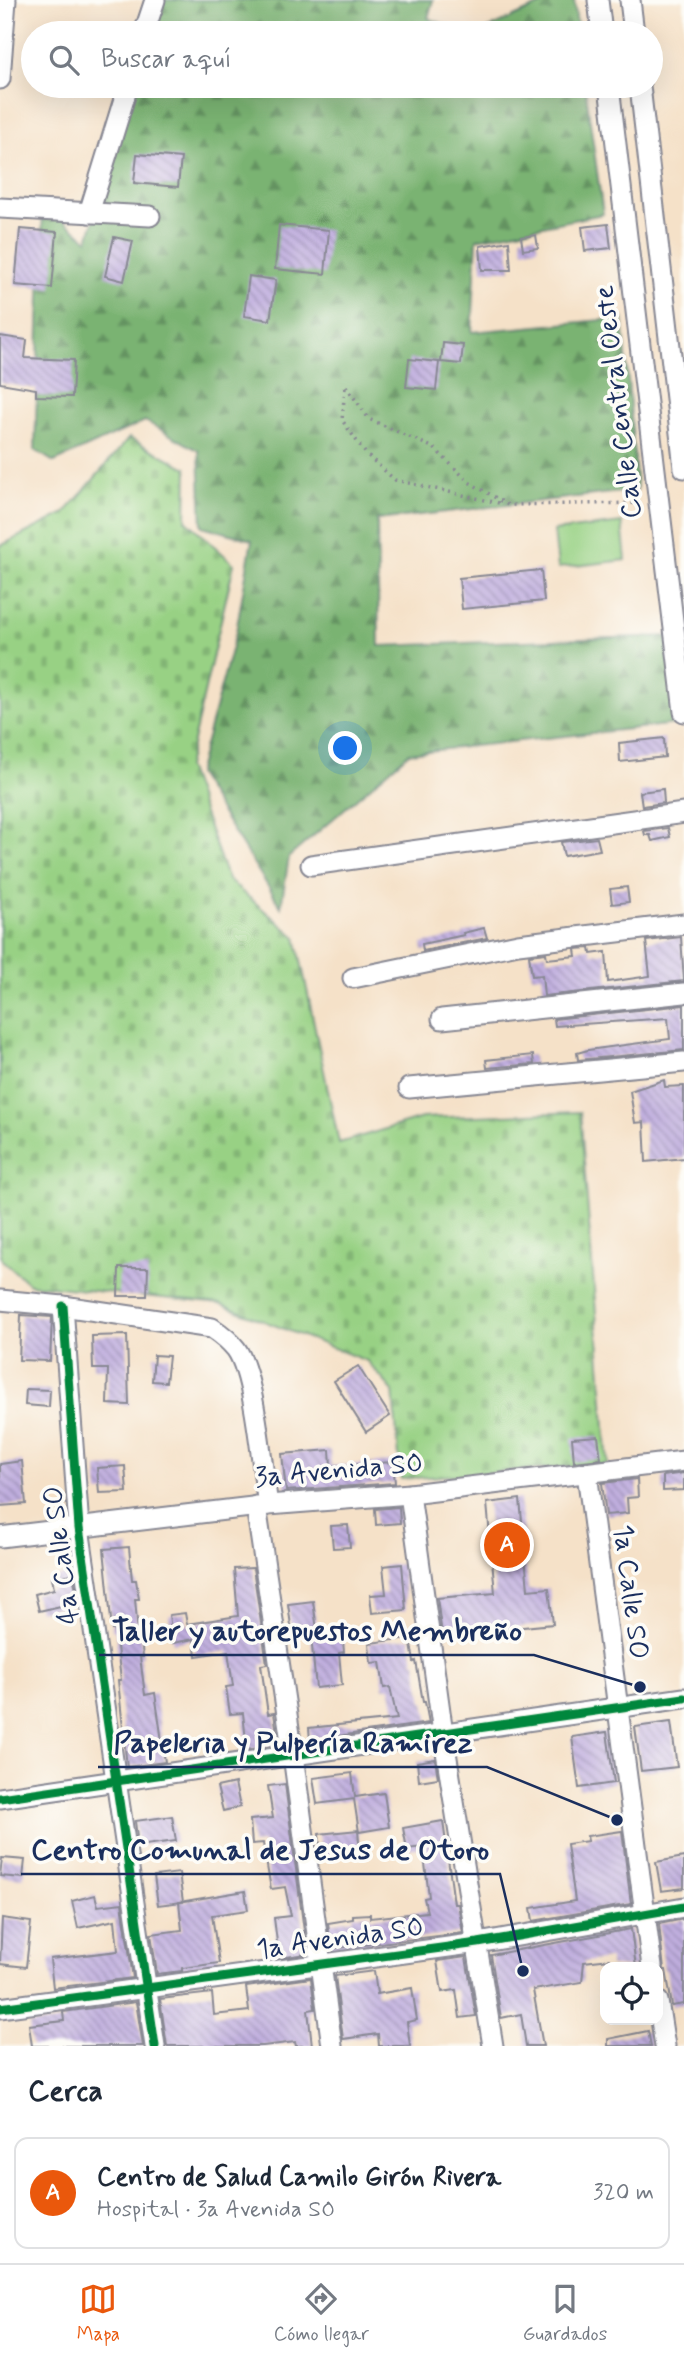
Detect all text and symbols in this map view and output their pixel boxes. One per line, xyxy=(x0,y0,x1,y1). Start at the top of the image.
search box xyxy=(21,21,663,98)
icon: search xyxy=(45,41,83,79)
text: Buscar aquí xyxy=(101,43,232,77)
street label: Calle Central Oeste xyxy=(586,283,652,521)
your location xyxy=(328,731,362,765)
street label: 3a Avenida SO xyxy=(253,1445,425,1497)
street label: 4a Calle SO xyxy=(35,1484,89,1626)
pin: A xyxy=(484,1519,530,1571)
street label: 1a Calle SO xyxy=(603,1522,657,1662)
callout: Taller y autorepuestos Membreño xyxy=(99,1604,534,1655)
text: Taller y autorepuestos Membreño xyxy=(112,1612,522,1651)
callout: Papeleria y Pulpería Ramirez xyxy=(98,1716,487,1767)
text: Papeleria y Pulpería Ramirez xyxy=(113,1724,473,1763)
callout: Centro Comunal de Jesus de Otoro xyxy=(21,1823,500,1874)
text: Centro Comunal de Jesus de Otoro xyxy=(31,1831,489,1870)
street label: 1a Avenida SO xyxy=(254,1909,426,1969)
map controls xyxy=(600,1962,663,2025)
button: locate xyxy=(600,1962,663,2025)
text: Cerca xyxy=(28,2072,103,2111)
text: Centro de Salud Camilo Girón Rivera xyxy=(97,2161,501,2195)
text: A xyxy=(45,2178,61,2208)
text: 320 m xyxy=(593,2178,654,2208)
text: Hospital · 3a Avenida SO xyxy=(97,2195,335,2225)
tab: Mapa xyxy=(77,2280,120,2347)
tab: Cómo llegar xyxy=(274,2280,369,2347)
tab: Guardados xyxy=(523,2280,607,2347)

